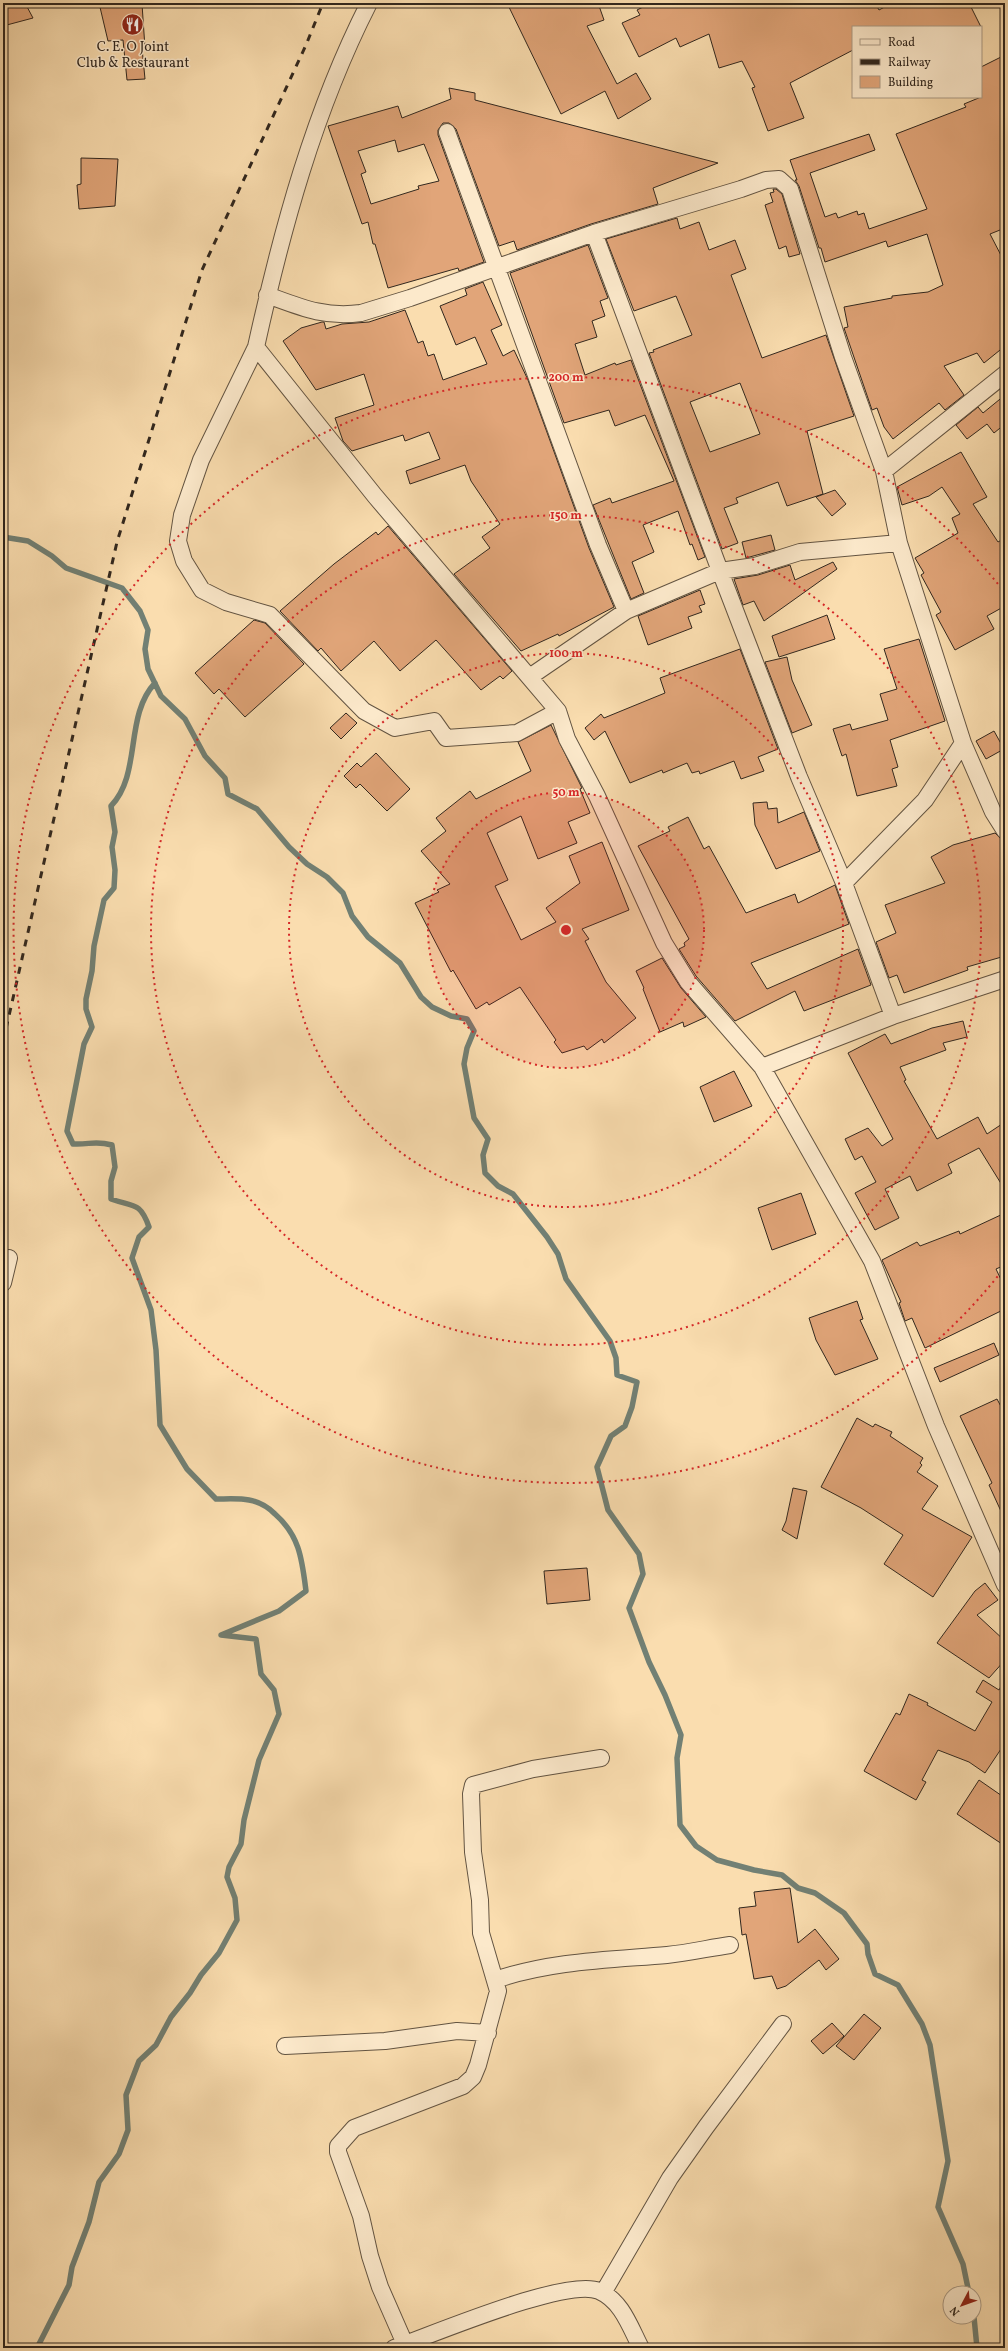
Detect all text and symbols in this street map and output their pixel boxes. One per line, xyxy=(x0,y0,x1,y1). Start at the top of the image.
restaurant icon: C. E. O Joint Club & Restaurant xyxy=(120,12,146,38)
legend xyxy=(852,26,982,98)
text: Road xyxy=(888,35,915,51)
place label: C. E. O Joint Club & Restaurant xyxy=(77,38,189,73)
text: Railway xyxy=(888,55,931,71)
text: Building xyxy=(888,75,933,91)
text: 200 m xyxy=(548,370,584,386)
text: 150 m xyxy=(550,508,582,524)
text: 100 m xyxy=(549,646,583,662)
text: 50 m xyxy=(552,785,580,801)
centre of rings xyxy=(559,923,573,937)
north arrow xyxy=(942,2285,982,2325)
text: N xyxy=(947,2303,964,2319)

